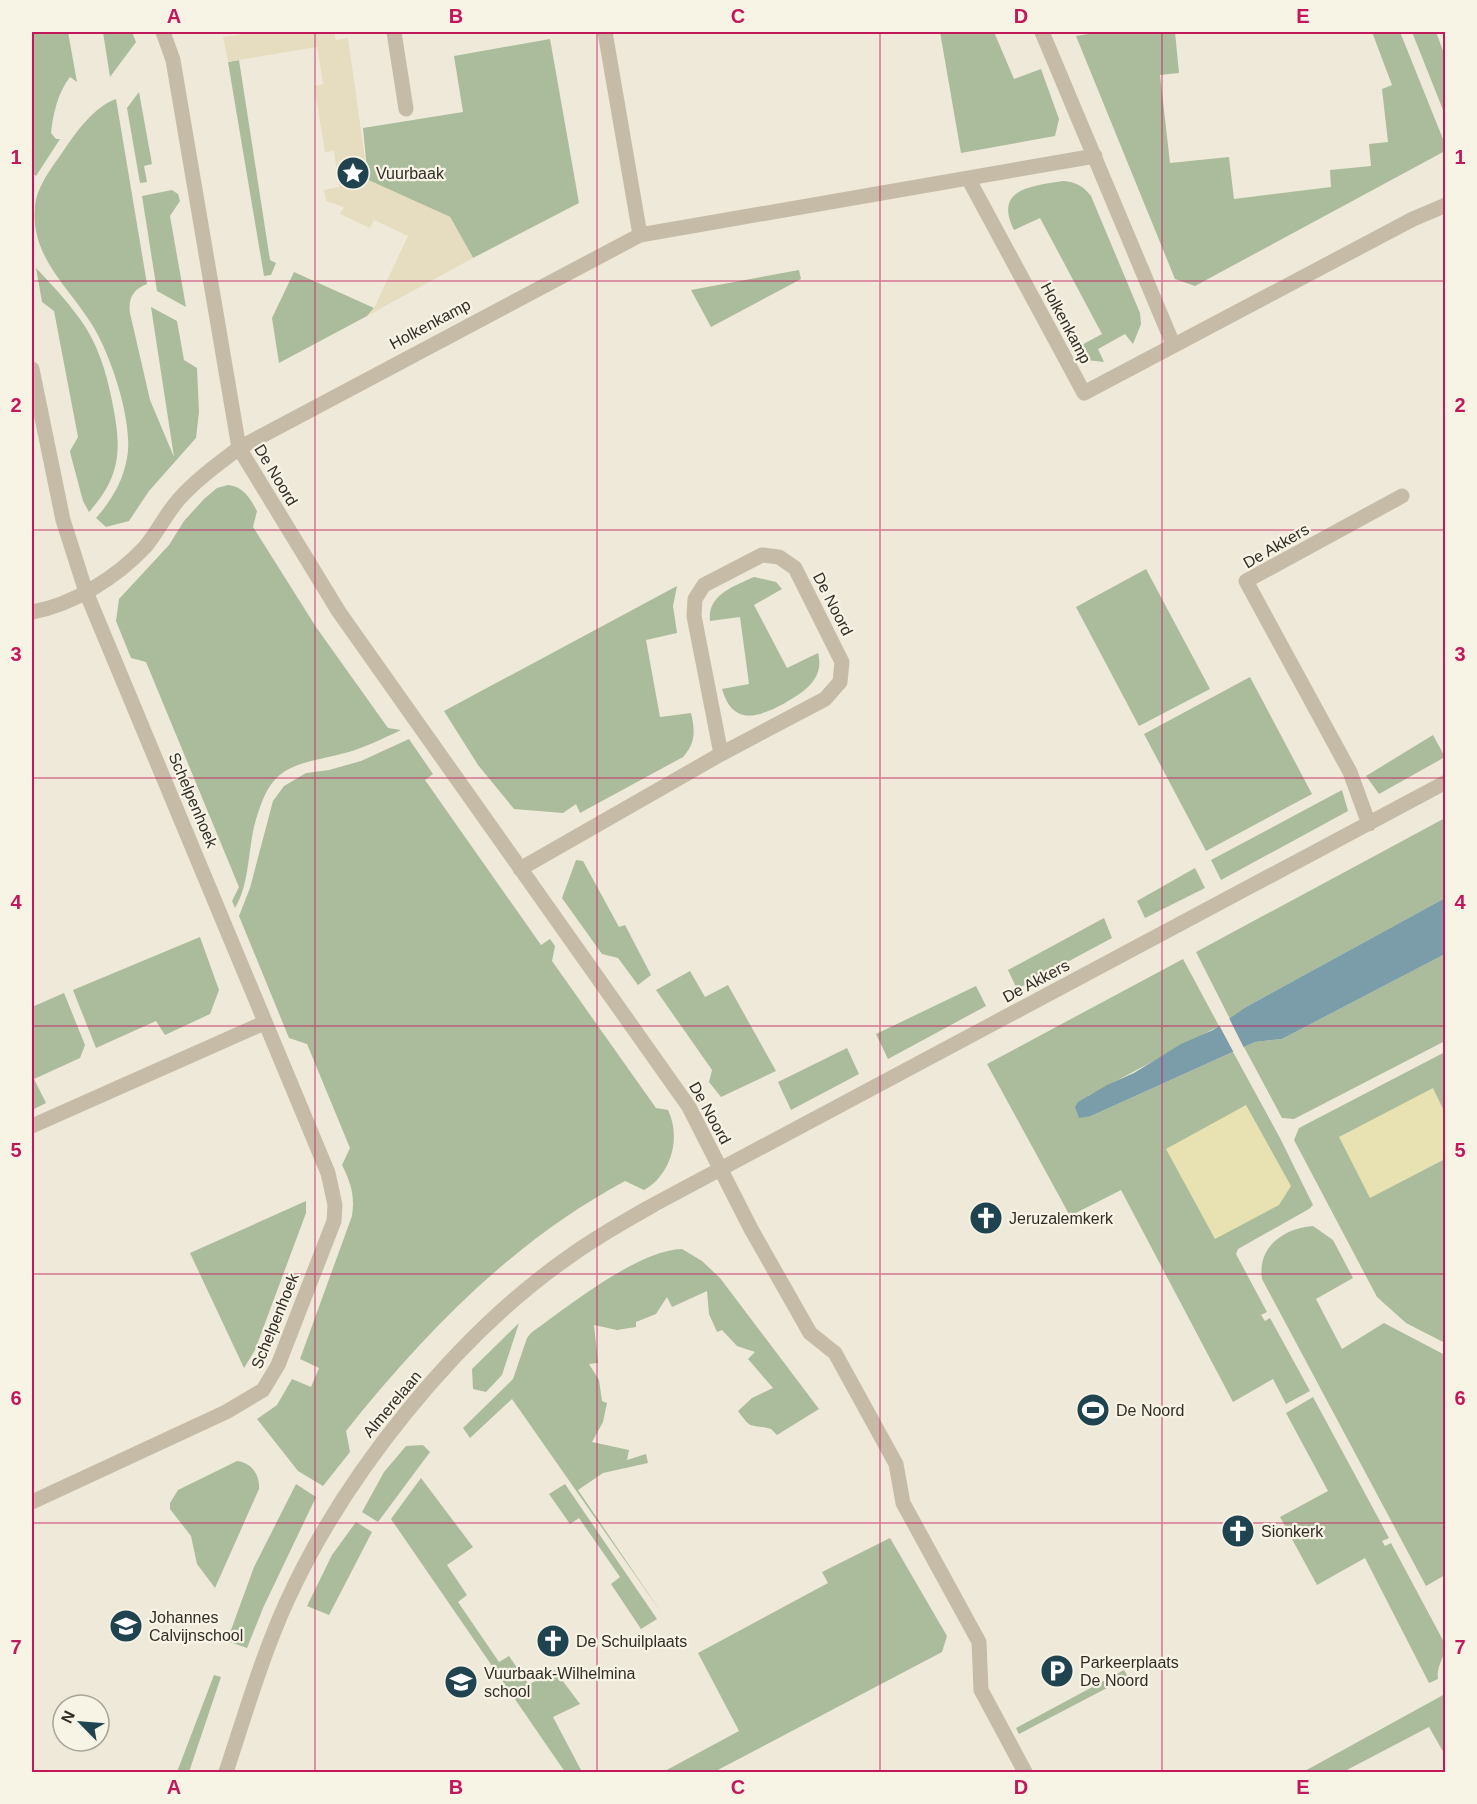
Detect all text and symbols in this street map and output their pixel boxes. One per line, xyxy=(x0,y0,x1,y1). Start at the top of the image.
text: A xyxy=(167,5,181,27)
text: B xyxy=(449,5,463,27)
text: C xyxy=(731,5,745,27)
text: D xyxy=(1014,5,1028,27)
text: E xyxy=(1296,5,1310,27)
text: 1 xyxy=(10,146,22,168)
text: 1 xyxy=(1454,146,1466,168)
place icon: Vuurbaak xyxy=(335,155,371,191)
place label: Vuurbaak xyxy=(376,165,445,182)
street label: Holkenkamp xyxy=(1038,280,1094,366)
street label: Holkenkamp xyxy=(387,296,473,352)
text: 2 xyxy=(10,394,22,416)
text: 2 xyxy=(1454,394,1466,416)
street label: De Noord xyxy=(251,441,301,509)
street label: De Akkers xyxy=(1240,520,1312,572)
street label: De Noord xyxy=(810,570,856,638)
text: 3 xyxy=(10,643,22,665)
text: 3 xyxy=(1454,643,1466,665)
street label: Schelpenhoek xyxy=(165,750,221,851)
text: 4 xyxy=(10,891,22,913)
text: 4 xyxy=(1454,891,1466,913)
street label: De Akkers xyxy=(1000,956,1072,1006)
street label: De Noord xyxy=(686,1079,734,1147)
text: 5 xyxy=(10,1139,22,1161)
text: 5 xyxy=(1454,1139,1466,1161)
church icon: Jeruzalemkerk xyxy=(968,1200,1004,1236)
place label: Jeruzalemkerk xyxy=(1009,1210,1114,1227)
street label: Schelpenhoek xyxy=(248,1270,302,1371)
street label: Almerelaan xyxy=(359,1368,425,1440)
text: 6 xyxy=(10,1387,22,1409)
text: 6 xyxy=(1454,1387,1466,1409)
sports icon: De Noord xyxy=(1075,1392,1111,1428)
place label: De Noord xyxy=(1116,1402,1184,1419)
church icon: Sionkerk xyxy=(1220,1513,1256,1549)
place label: Sionkerk xyxy=(1261,1523,1324,1540)
school or university icon: Johannes Calvijnschool xyxy=(108,1608,144,1644)
place label: Johannes Calvijnschool xyxy=(149,1609,243,1644)
church icon: De Schuilplaats xyxy=(535,1623,571,1659)
place label: De Schuilplaats xyxy=(576,1633,687,1650)
text: 7 xyxy=(10,1636,22,1658)
text: 7 xyxy=(1454,1636,1466,1658)
parking icon: Parkeerplaats De Noord xyxy=(1039,1653,1075,1689)
place label: Parkeerplaats De Noord xyxy=(1080,1654,1179,1689)
school or university icon: Vuurbaak-Wilhelmina school xyxy=(443,1664,479,1700)
place label: Vuurbaak-Wilhelmina school xyxy=(484,1665,636,1700)
north arrow xyxy=(51,1693,111,1753)
text: N xyxy=(58,1708,78,1726)
text: A xyxy=(167,1776,181,1798)
text: B xyxy=(449,1776,463,1798)
text: C xyxy=(731,1776,745,1798)
text: D xyxy=(1014,1776,1028,1798)
text: E xyxy=(1296,1776,1310,1798)

